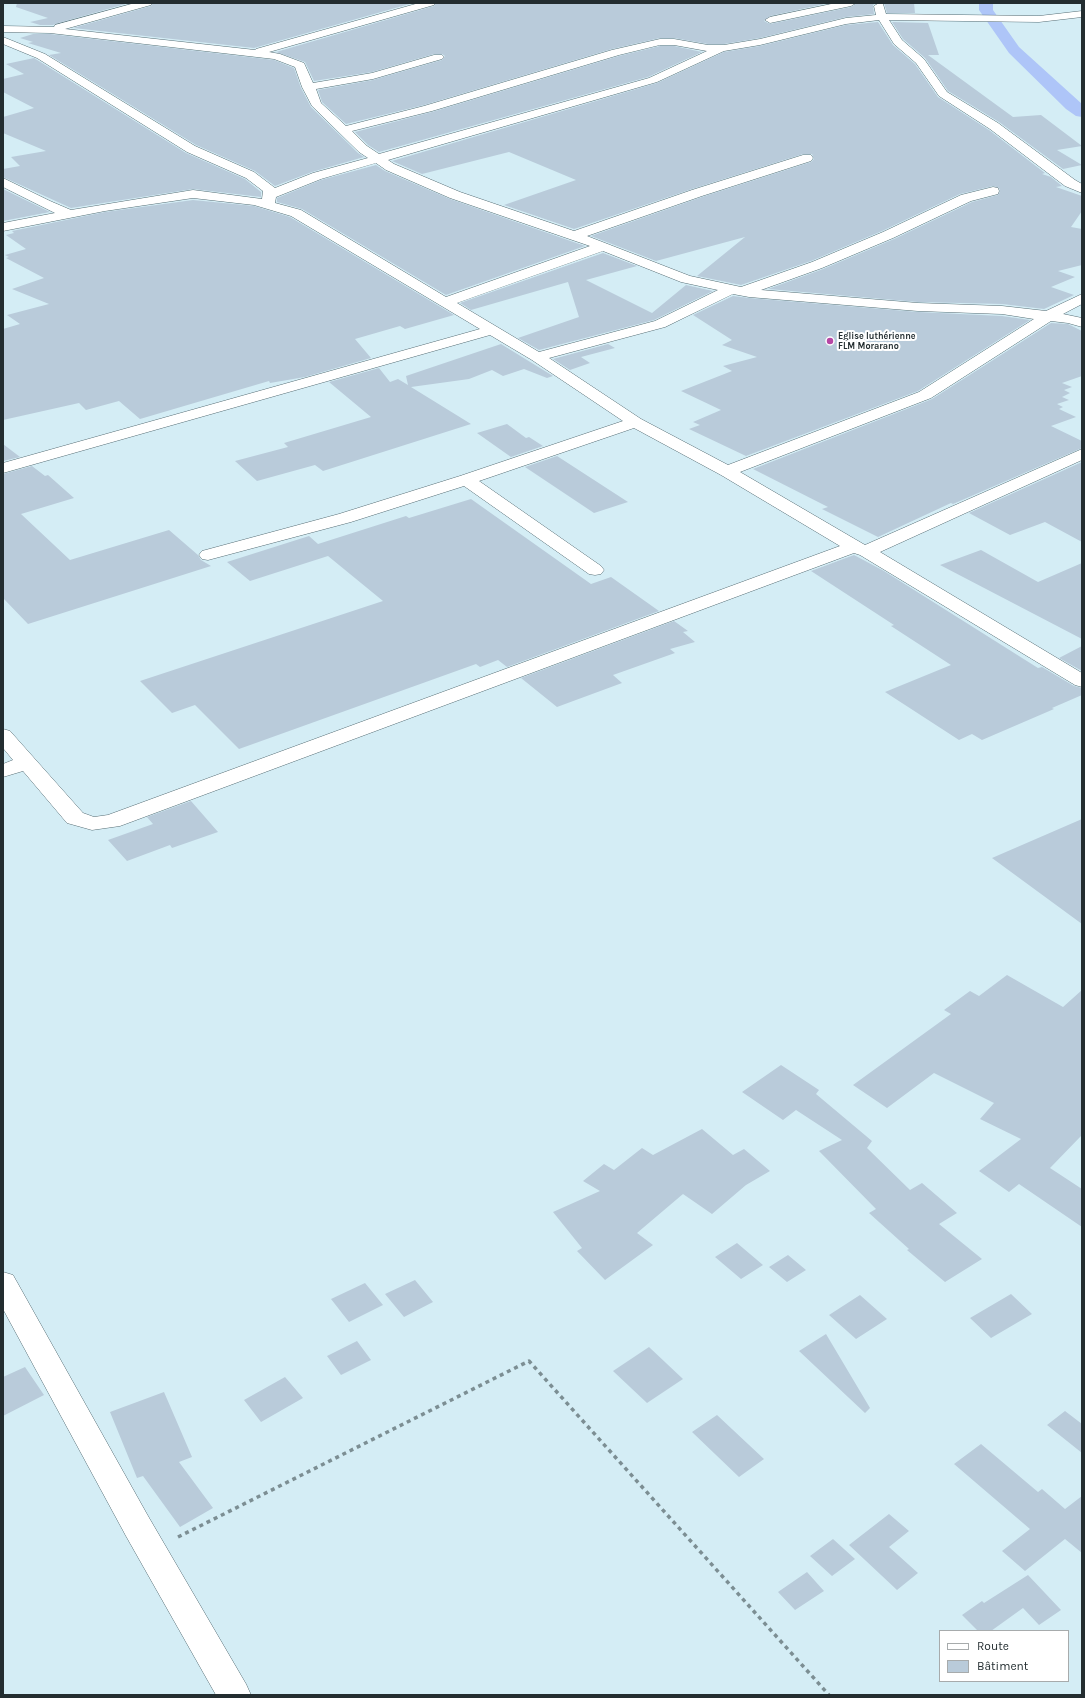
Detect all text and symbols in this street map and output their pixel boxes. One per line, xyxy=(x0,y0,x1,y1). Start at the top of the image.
place label: Eglise luthérienne FLM Morarano xyxy=(838,331,916,352)
marker: Eglise luthérienne FLM Morarano xyxy=(825,336,835,346)
legend xyxy=(939,1630,1069,1682)
text: Route xyxy=(977,1639,1009,1653)
text: Bâtiment xyxy=(977,1659,1028,1673)

